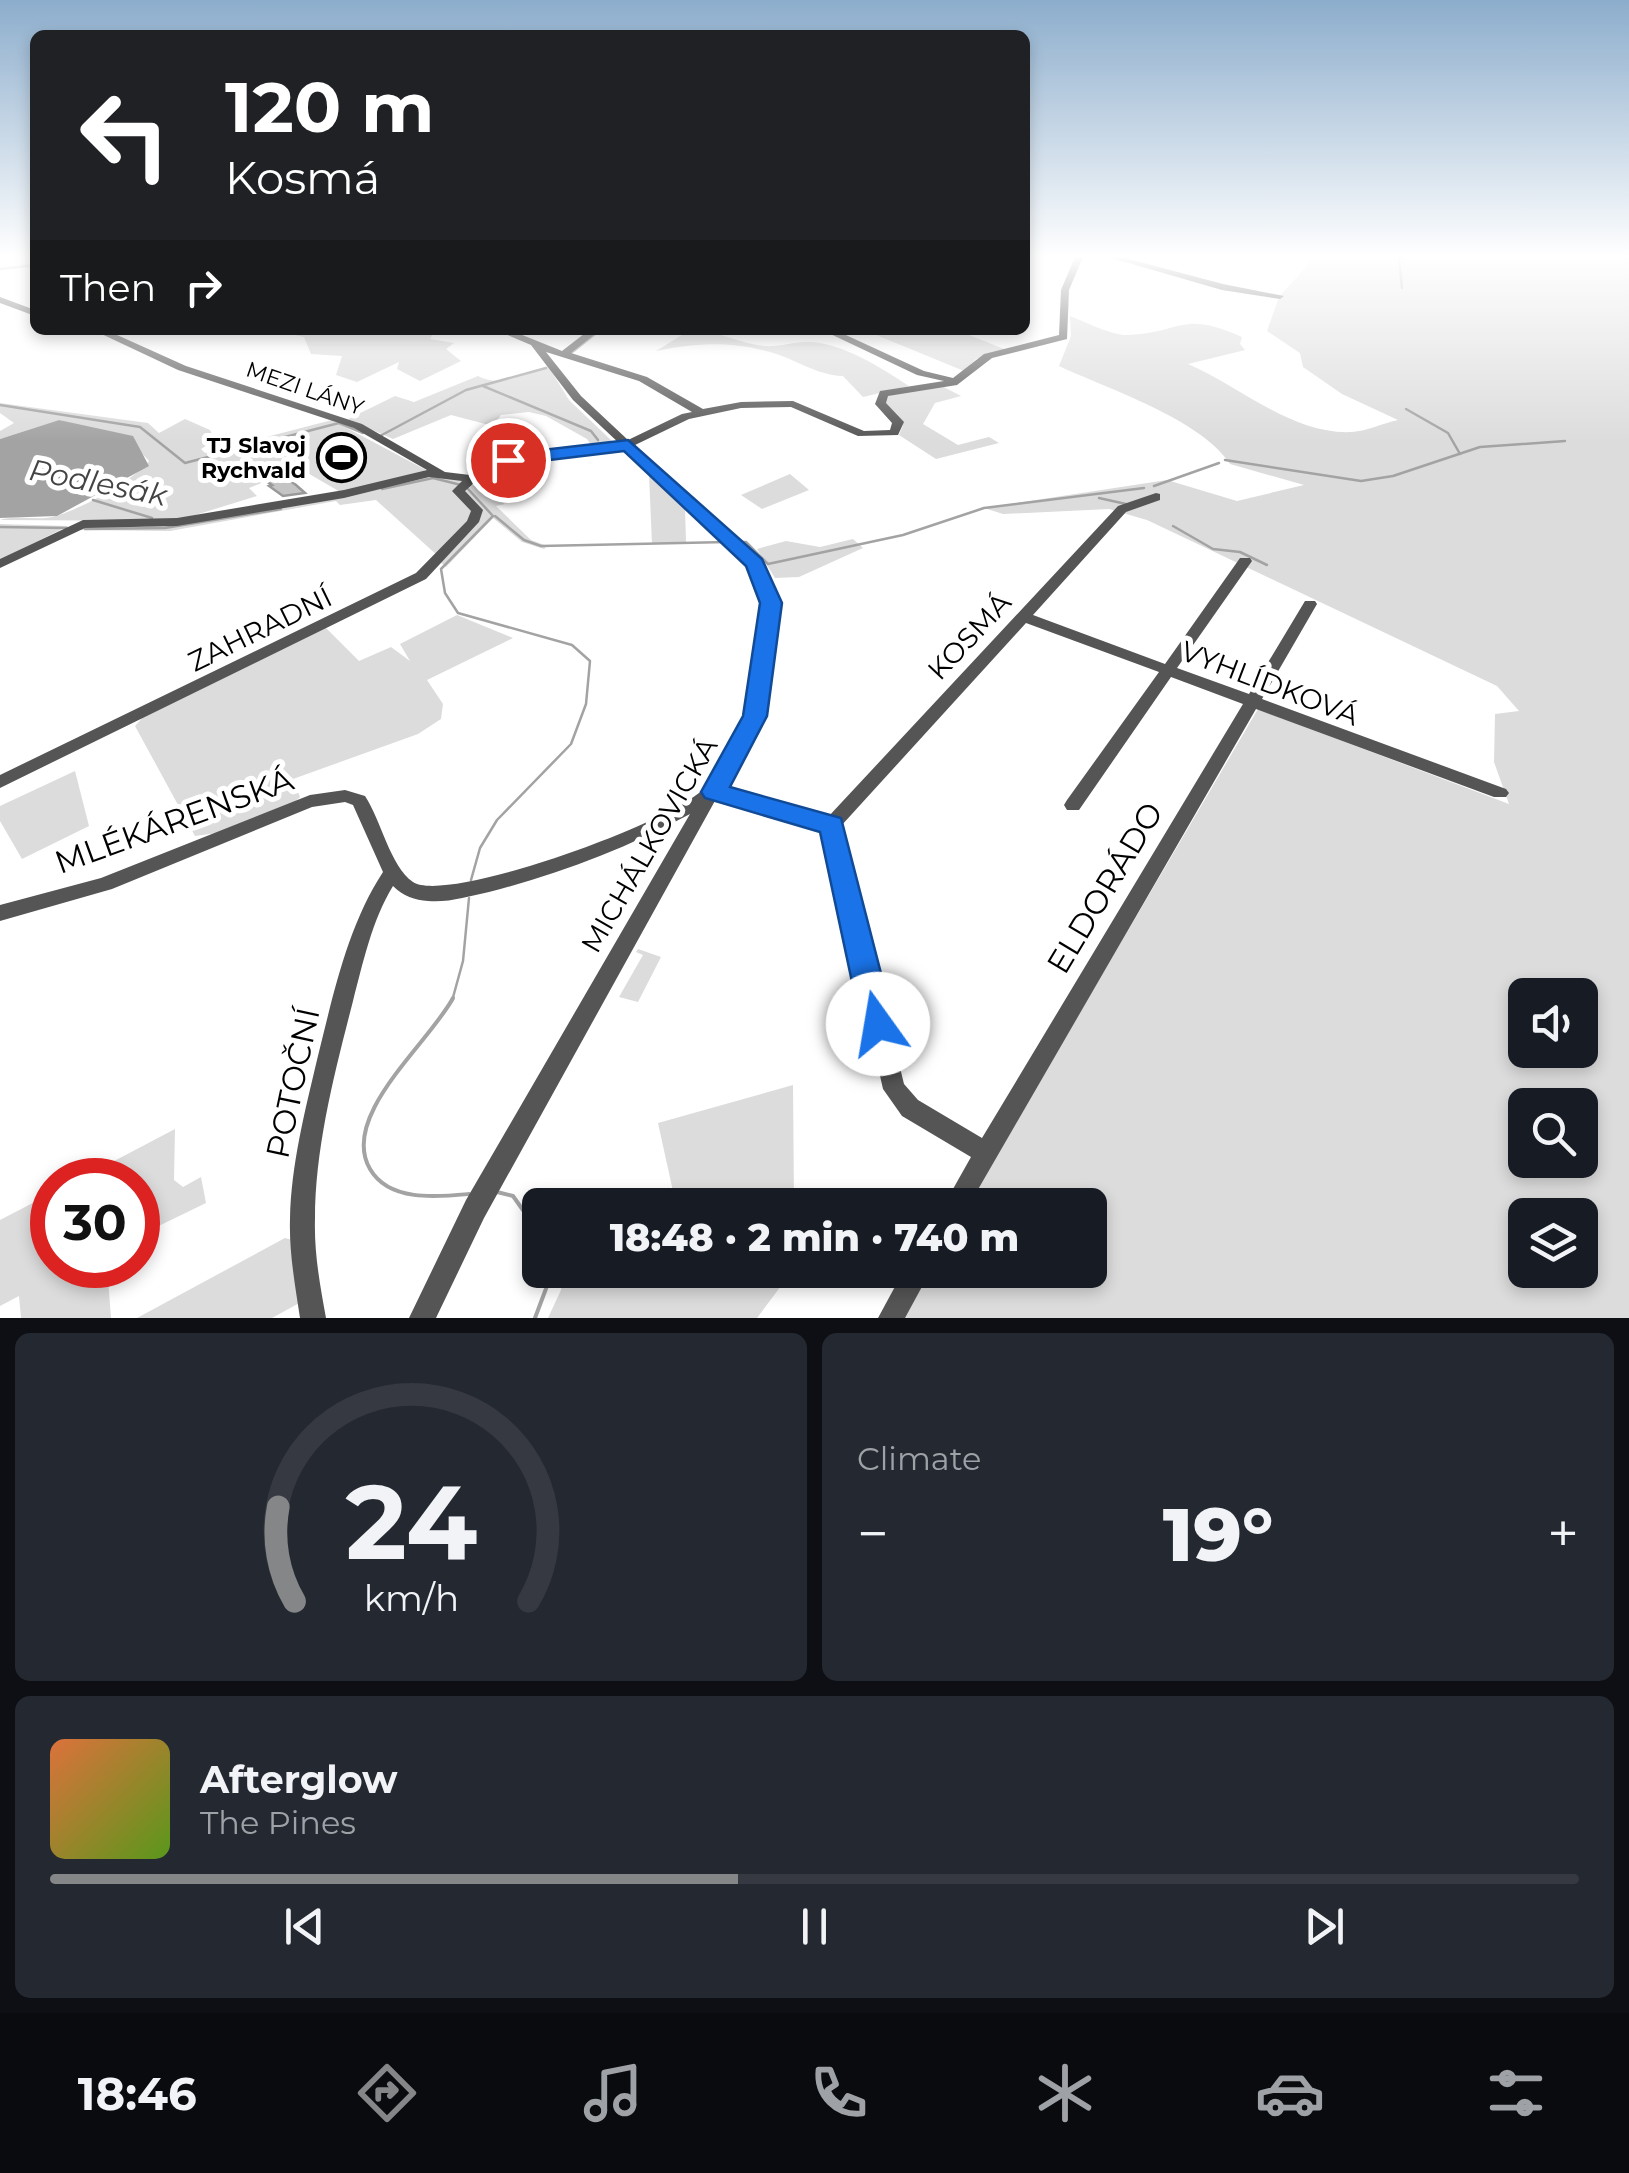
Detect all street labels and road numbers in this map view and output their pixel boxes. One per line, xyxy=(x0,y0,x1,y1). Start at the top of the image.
street label: MEZI LÁNY xyxy=(242,356,367,421)
street label: ZAHRADNÍ xyxy=(183,579,338,678)
street label: KOSMÁ xyxy=(920,585,1018,686)
street label: VYHLÍDKOVÁ xyxy=(1176,634,1365,733)
street label: MICHÁLKOVICKÁ xyxy=(574,731,725,959)
street label: MLÉKÁRENSKÁ xyxy=(49,759,298,882)
street label: ELDORÁDO xyxy=(1038,795,1171,980)
street label: POTOČNÍ xyxy=(258,1003,328,1162)

